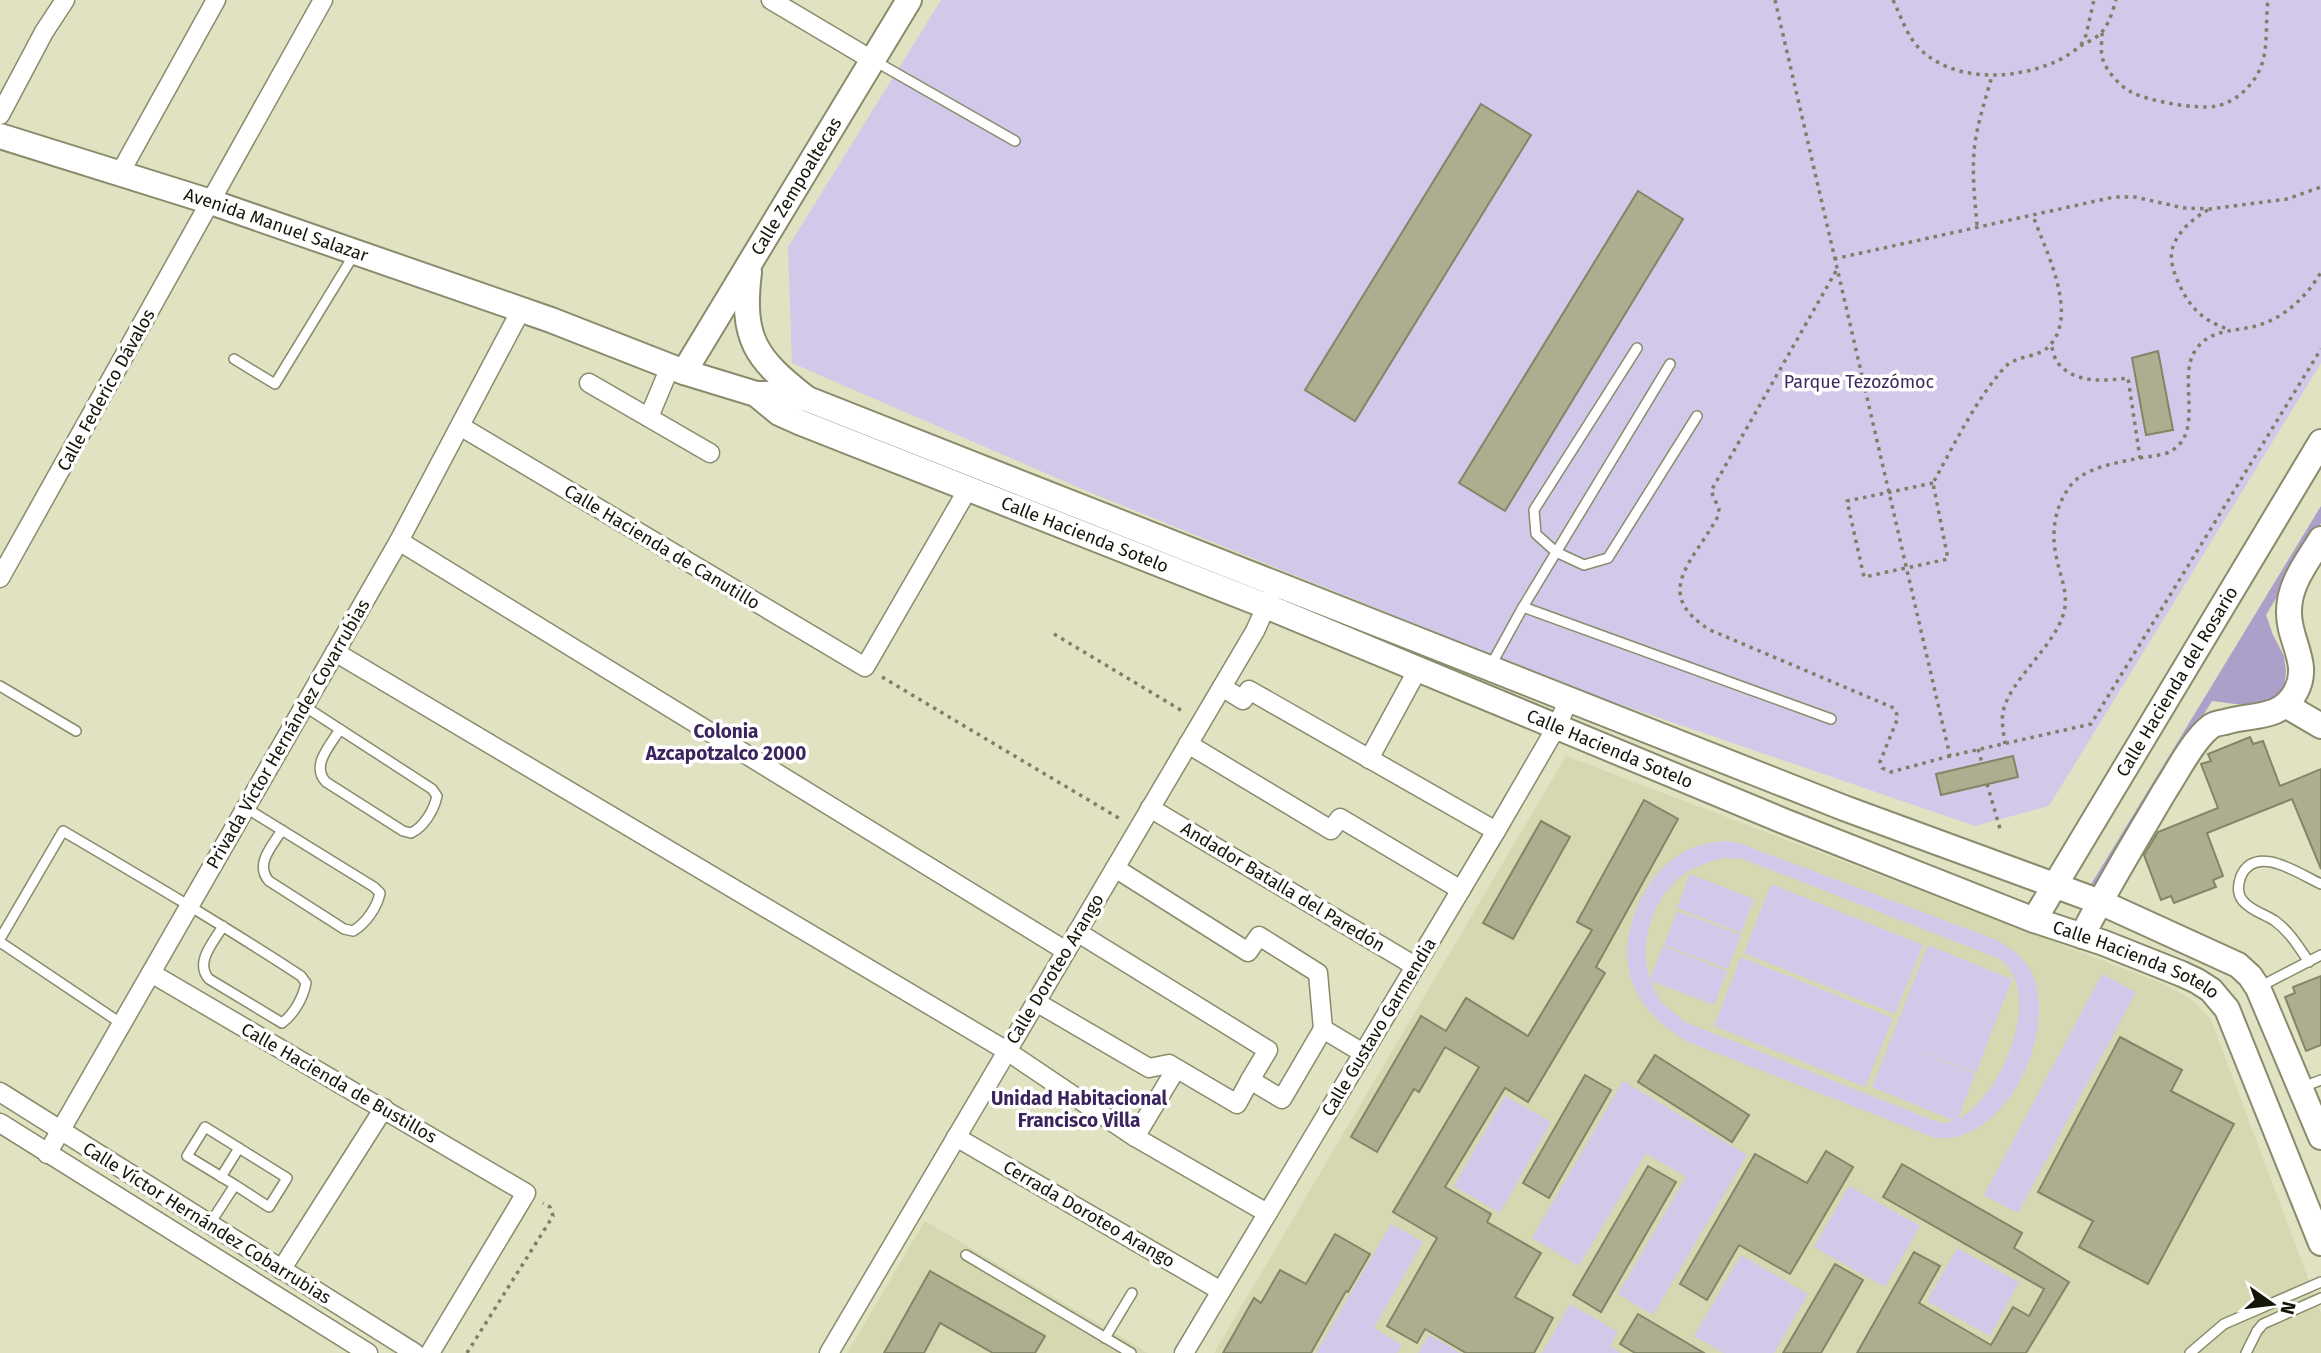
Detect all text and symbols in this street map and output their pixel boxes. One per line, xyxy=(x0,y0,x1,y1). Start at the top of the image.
street label: Calle Zempoaltecas xyxy=(746,113,846,259)
street label: Avenida Manuel Salazar xyxy=(181,183,371,267)
street label: Calle Federico Dávalos xyxy=(52,305,160,475)
park label: Parque Tezozómoc xyxy=(1784,371,1935,393)
street label: Calle Hacienda de Canutillo xyxy=(560,480,764,614)
street label: Calle Hacienda Sotelo xyxy=(998,492,1172,578)
street label: Calle Hacienda del Rosario xyxy=(2111,582,2243,781)
street label: Privada Víctor Hernández Covarrubias xyxy=(202,595,374,873)
street label: Calle Hacienda Sotelo xyxy=(1523,704,1696,793)
district label: Colonia Azcapotzalco 2000 xyxy=(645,720,806,765)
street label: Andador Batalla del Paredón xyxy=(1177,817,1389,957)
street label: Calle Doroteo Arango xyxy=(1001,890,1109,1048)
street label: Calle Hacienda Sotelo xyxy=(2050,916,2224,1003)
street label: Calle Gustavo Garmendia xyxy=(1317,934,1441,1120)
street label: Calle Hacienda de Bustillos xyxy=(237,1018,441,1148)
district label: Unidad Habitacional Francisco Villa xyxy=(991,1087,1167,1132)
street label: Calle Víctor Hernández Cobarrubias xyxy=(79,1137,335,1309)
street label: Cerrada Doroteo Arango xyxy=(999,1156,1179,1272)
north arrow xyxy=(2237,1269,2307,1339)
text: N xyxy=(2275,1299,2301,1317)

